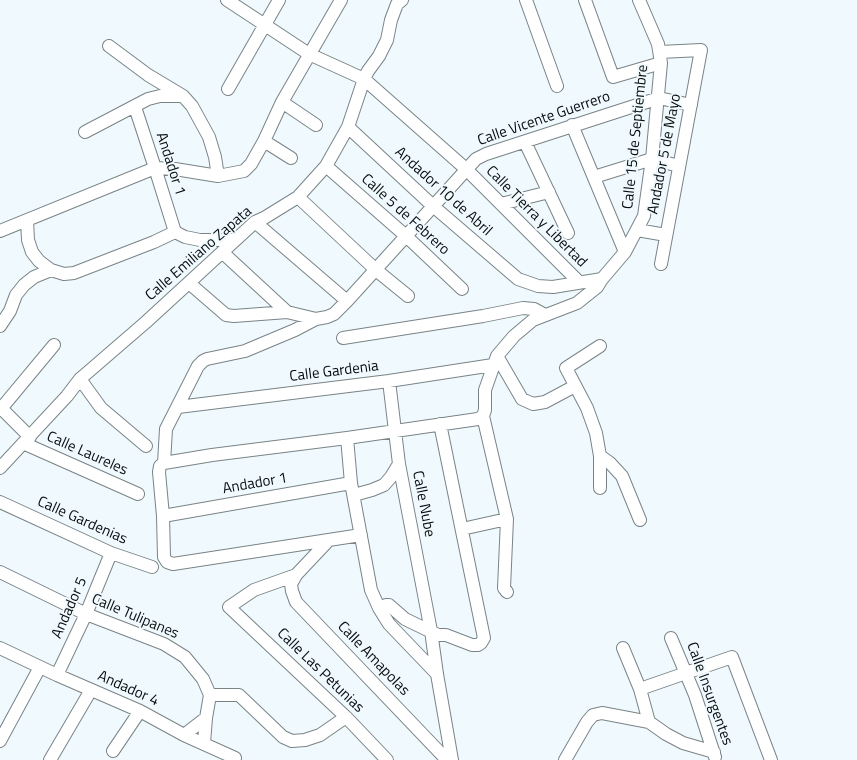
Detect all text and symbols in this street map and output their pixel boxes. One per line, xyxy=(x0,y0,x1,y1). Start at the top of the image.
street label: Calle 15 de Septiembre xyxy=(619,64,653,210)
street label: Calle Vicente Guerrero xyxy=(475,88,613,150)
street label: Andador 5 de Mayo xyxy=(644,92,686,216)
street label: Andador 1 xyxy=(151,130,189,198)
street label: Andador 10 de Abril xyxy=(391,144,495,240)
street label: Calle Tierra y Libertad xyxy=(482,163,590,271)
street label: Calle 5 de Febrero xyxy=(357,171,453,259)
street label: Calle Emiliano Zapata xyxy=(142,203,256,305)
street label: Calle Gardenia xyxy=(288,358,380,386)
street label: Calle Laureles xyxy=(44,428,130,480)
street label: Andador 1 xyxy=(221,469,289,499)
street label: Calle Nube xyxy=(408,469,438,539)
street label: Calle Gardenias xyxy=(34,493,130,549)
street label: Andador 5 xyxy=(49,575,91,641)
street label: Calle Tulipanes xyxy=(89,591,181,643)
street label: Calle Amapolas xyxy=(333,618,413,700)
street label: Calle Las Petunias xyxy=(273,625,367,717)
street label: Calle Insurgentes xyxy=(682,640,736,748)
street label: Andador 4 xyxy=(95,668,161,710)

